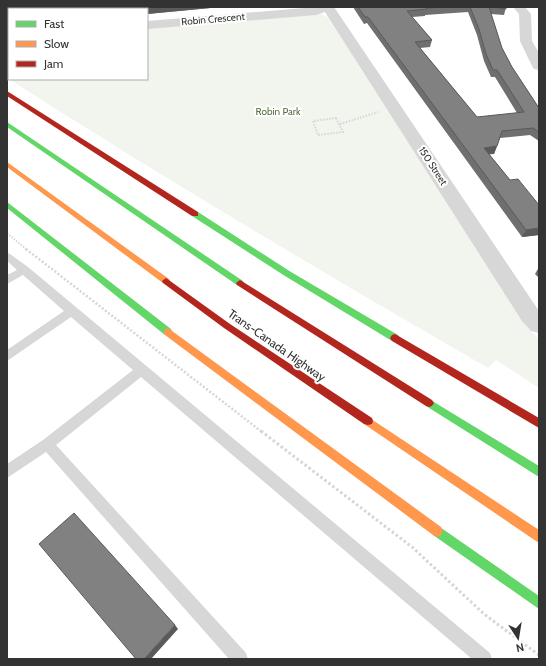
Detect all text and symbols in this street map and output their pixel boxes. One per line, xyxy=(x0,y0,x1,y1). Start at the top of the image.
legend xyxy=(8,8,148,80)
street label: Robin Crescent xyxy=(181,10,246,28)
text: Fast xyxy=(44,16,64,31)
text: Slow xyxy=(44,36,69,51)
text: Jam xyxy=(43,56,63,71)
park label: Robin Park xyxy=(256,105,301,118)
street label: 150 Street xyxy=(416,144,451,188)
street label: Trans-Canada Highway xyxy=(225,306,329,384)
north arrow xyxy=(498,618,538,658)
text: N xyxy=(515,640,525,655)

